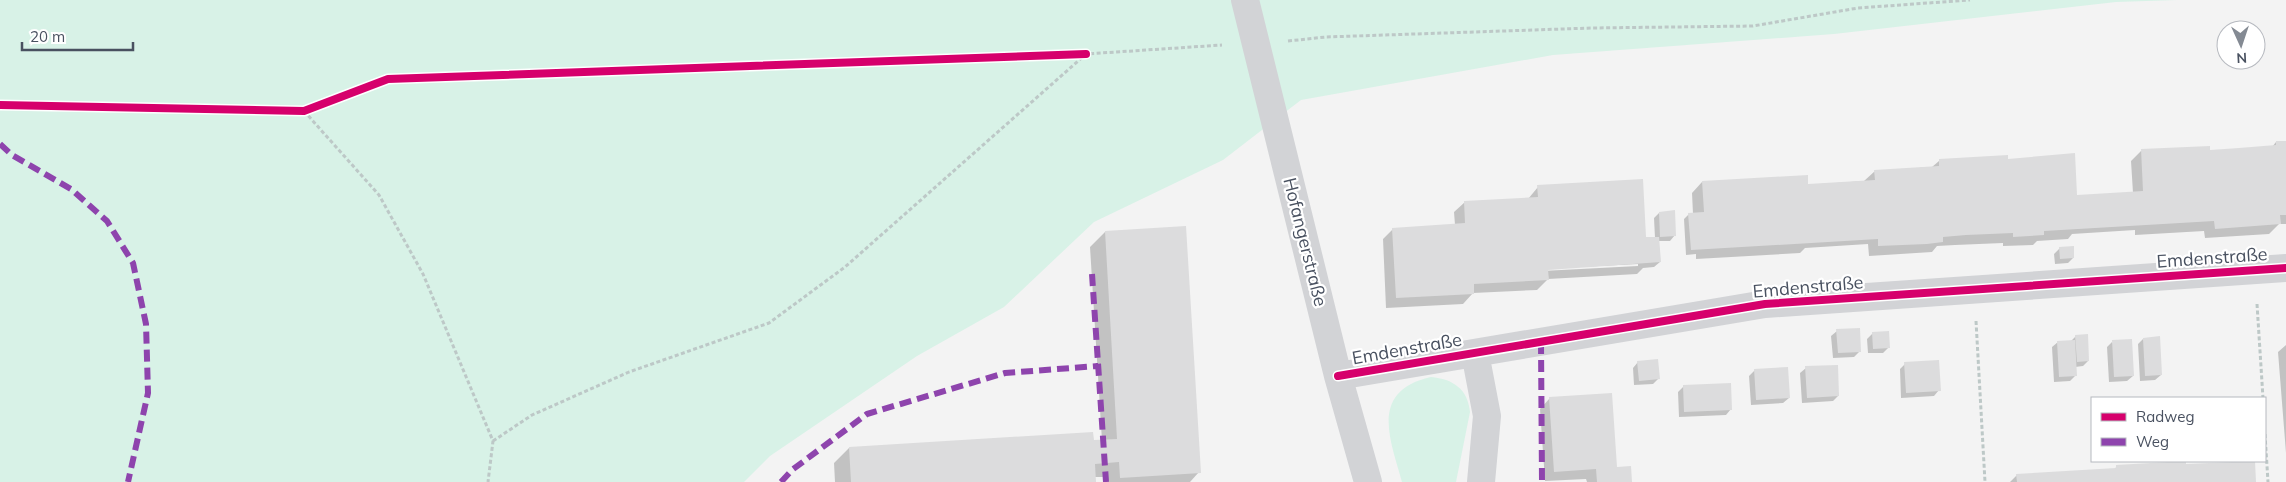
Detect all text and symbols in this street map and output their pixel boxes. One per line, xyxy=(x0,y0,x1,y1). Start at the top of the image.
scale bar xyxy=(22,20,134,52)
north arrow xyxy=(2216,20,2266,70)
text: 20 m xyxy=(30,27,65,46)
text: N xyxy=(2236,49,2247,67)
street label: Hofangerstraße xyxy=(1278,175,1333,309)
street label: Emdenstraße xyxy=(2156,242,2268,273)
street label: Emdenstraße xyxy=(1752,270,1864,303)
street label: Emdenstraße xyxy=(1350,328,1464,369)
legend xyxy=(2091,397,2266,462)
text: Radweg xyxy=(2136,407,2194,426)
text: Weg xyxy=(2136,432,2169,451)

